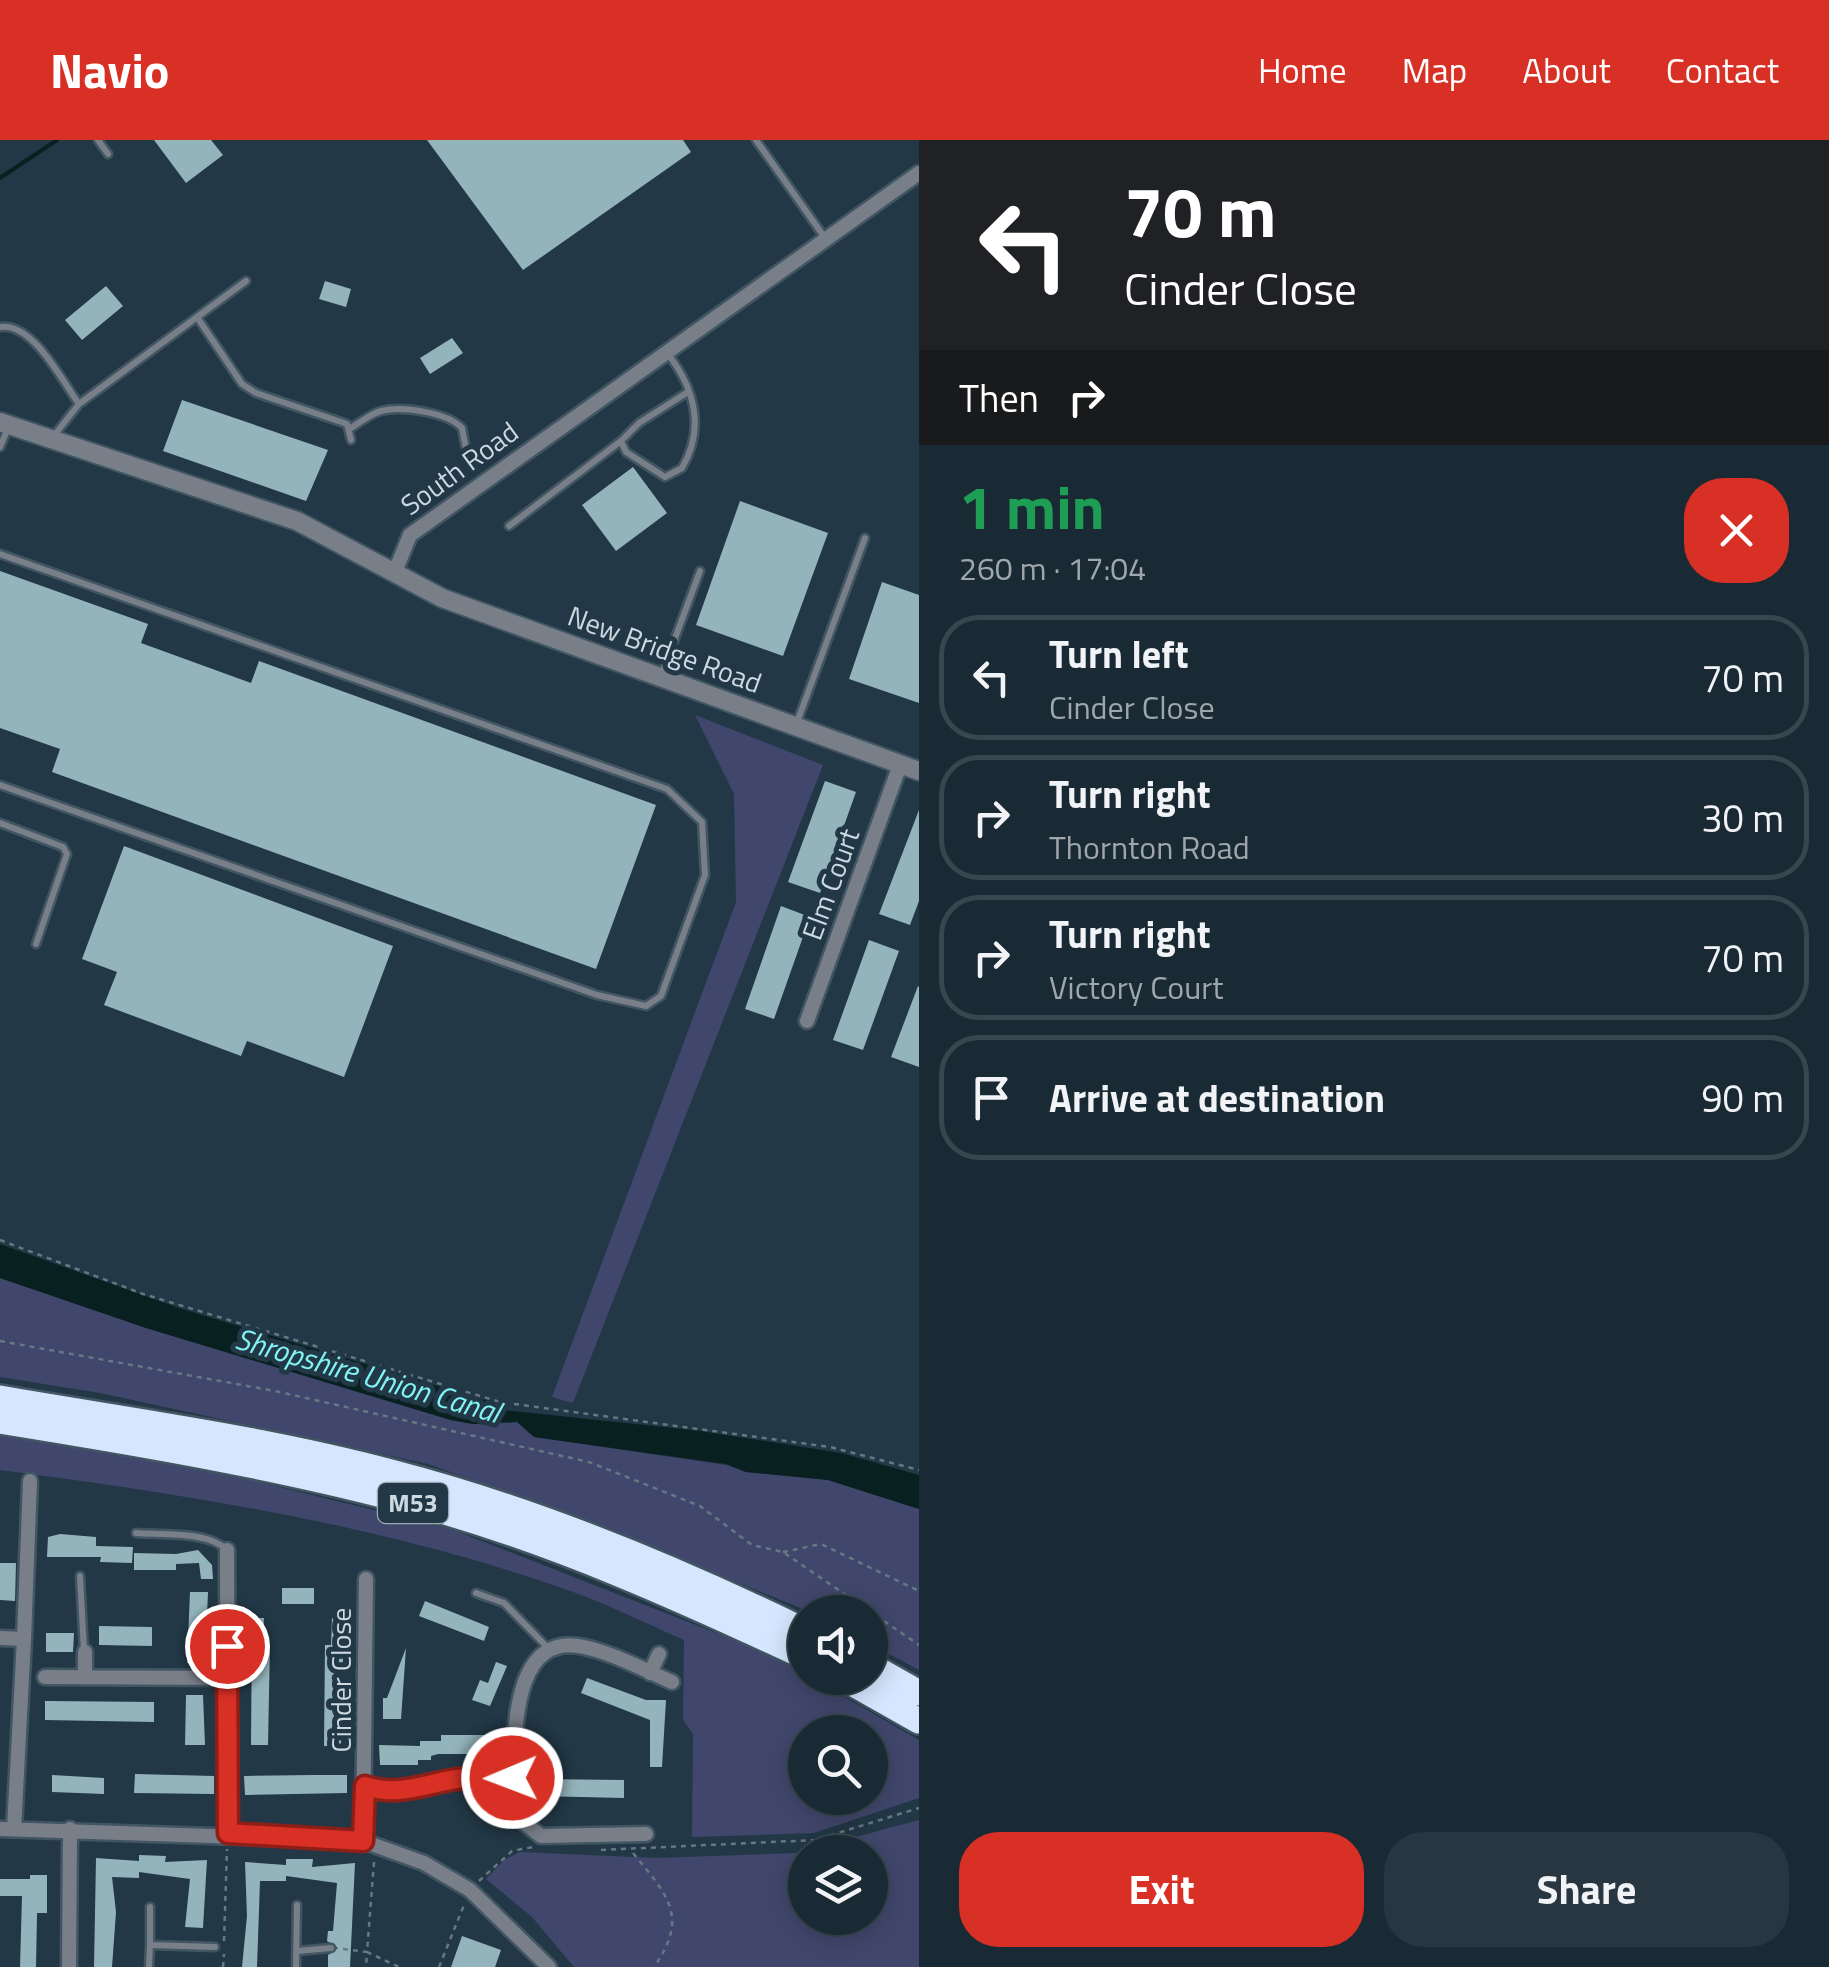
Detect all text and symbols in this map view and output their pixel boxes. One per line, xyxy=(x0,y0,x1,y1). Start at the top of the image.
text: Navio xyxy=(50,34,169,107)
text: Home xyxy=(1258,43,1347,97)
text: Map xyxy=(1402,43,1467,97)
text: About xyxy=(1522,43,1611,97)
text: Contact xyxy=(1666,43,1779,97)
text: 70 m xyxy=(1124,158,1277,264)
icon: left xyxy=(959,180,1089,310)
text: Cinder Close xyxy=(1124,254,1357,322)
text: Then xyxy=(959,369,1039,427)
icon: right xyxy=(1059,370,1114,425)
street label: South Road xyxy=(391,410,527,526)
text: 1 min xyxy=(959,461,1105,552)
button: close xyxy=(1684,478,1789,583)
text: 260 m · 17:04 xyxy=(959,544,1146,592)
street label: New Bridge Road xyxy=(562,594,768,704)
text: Turn left xyxy=(1049,625,1189,683)
text: 70 m xyxy=(1701,649,1784,707)
icon: left xyxy=(964,650,1019,705)
text: Cinder Close xyxy=(1049,683,1215,731)
text: Turn right xyxy=(1049,765,1211,823)
text: 30 m xyxy=(1701,789,1784,847)
icon: right xyxy=(964,790,1019,845)
street label: Elm Court xyxy=(790,822,870,946)
text: Thornton Road xyxy=(1049,823,1250,871)
text: Turn right xyxy=(1049,905,1211,963)
text: 70 m xyxy=(1701,929,1784,987)
icon: right xyxy=(964,930,1019,985)
text: Victory Court xyxy=(1049,963,1224,1011)
text: Arrive at destination xyxy=(1049,1069,1385,1127)
text: 90 m xyxy=(1701,1069,1784,1127)
icon: arrive xyxy=(964,1070,1019,1125)
water label: Shropshire Union Canal xyxy=(230,1315,509,1436)
road number: M53 xyxy=(378,1483,448,1523)
map controls xyxy=(788,1595,888,1935)
button: sound xyxy=(788,1595,888,1695)
pin xyxy=(185,1604,270,1689)
street label: Cinder Close xyxy=(319,1608,362,1752)
icon: arrive xyxy=(200,1619,255,1674)
button: search xyxy=(788,1715,888,1815)
position arrow xyxy=(460,1726,564,1830)
button: Exit xyxy=(959,1832,1364,1947)
button: Share xyxy=(1384,1832,1789,1947)
button: layers xyxy=(788,1835,888,1935)

